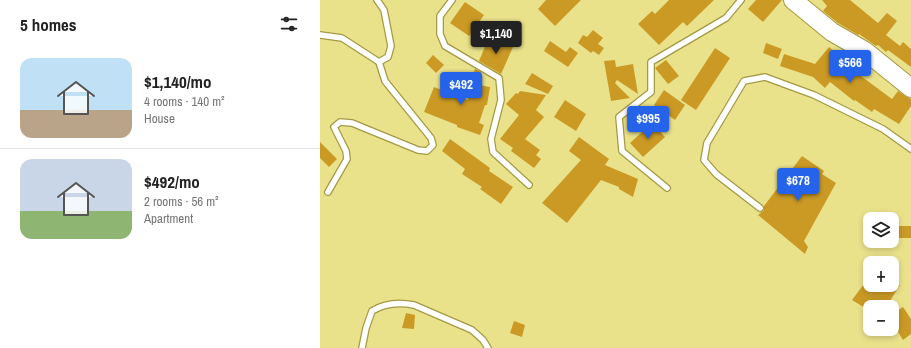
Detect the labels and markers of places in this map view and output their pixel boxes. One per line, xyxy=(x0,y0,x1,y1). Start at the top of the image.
pin: $1,140 xyxy=(463,21,529,55)
pin: $566 xyxy=(826,50,874,84)
pin: $492 xyxy=(437,72,485,106)
pin: $995 xyxy=(624,106,672,140)
pin: $678 xyxy=(774,168,822,202)

